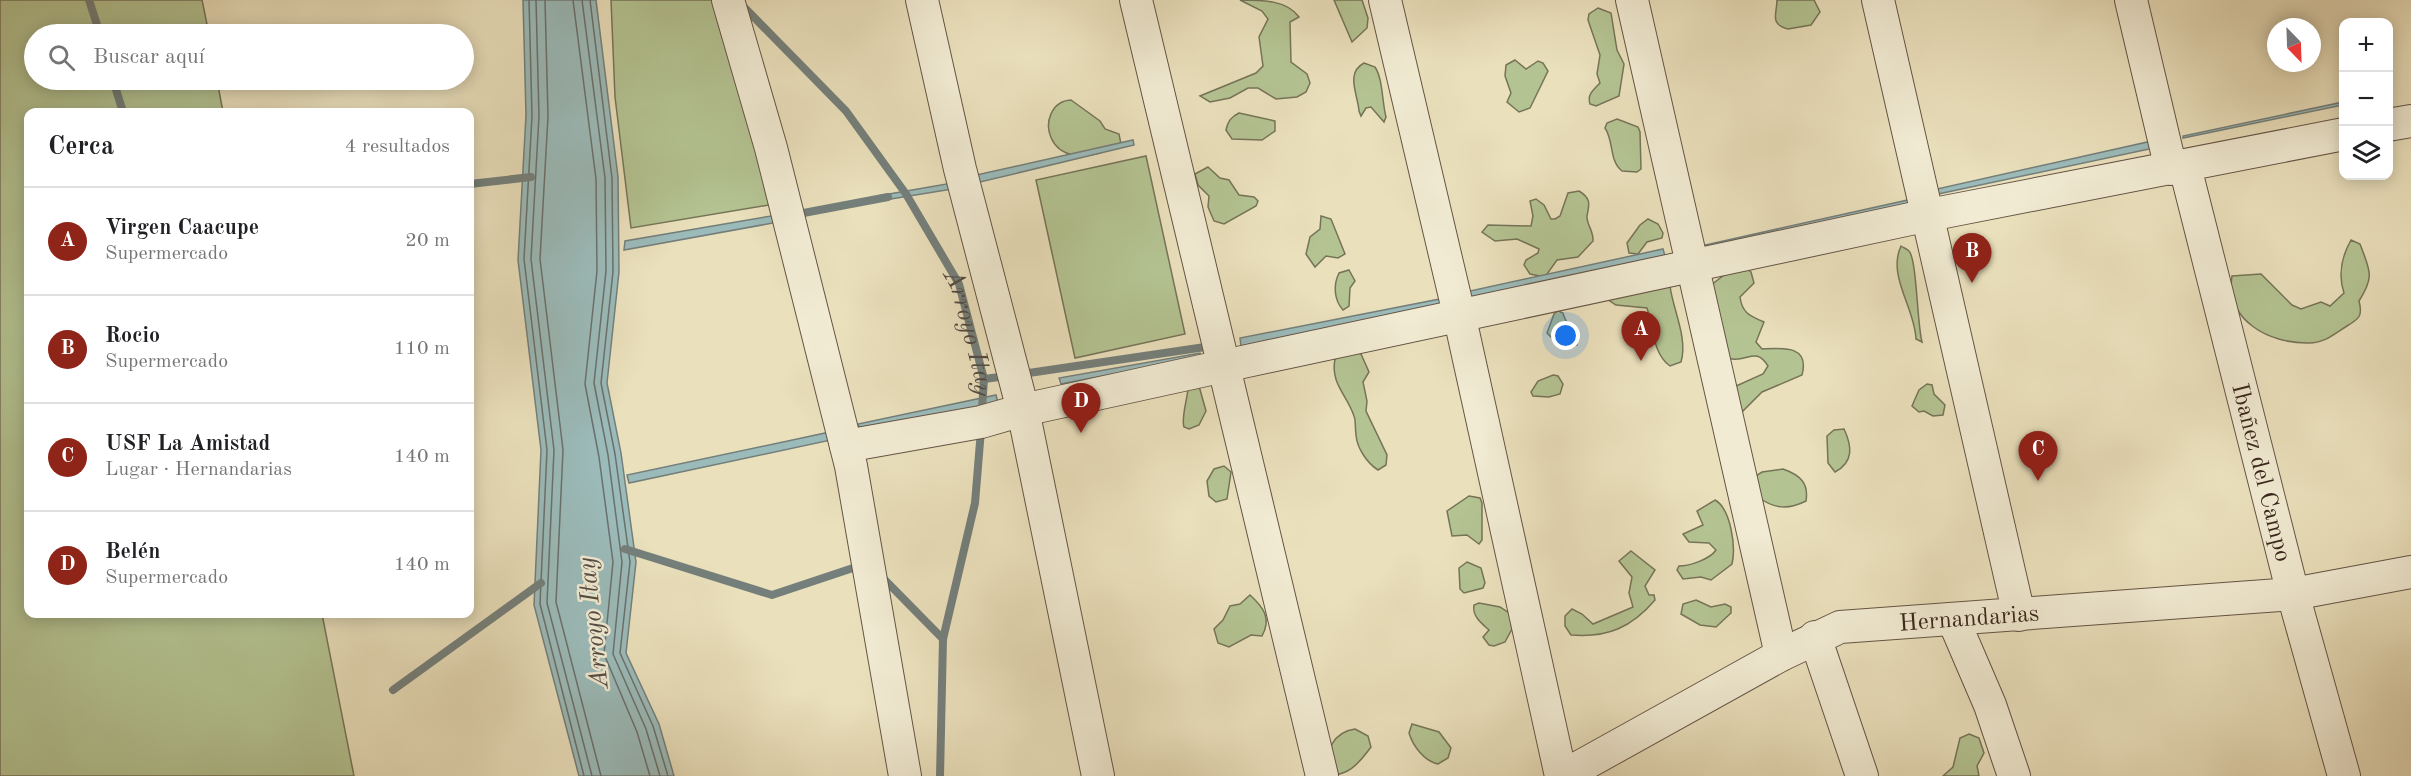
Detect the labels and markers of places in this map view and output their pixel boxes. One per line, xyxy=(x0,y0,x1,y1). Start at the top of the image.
pin: B xyxy=(1952,234,1992,283)
pin: A xyxy=(1622,312,1660,361)
pin: D xyxy=(1062,384,1100,433)
pin: C xyxy=(2018,432,2058,481)

